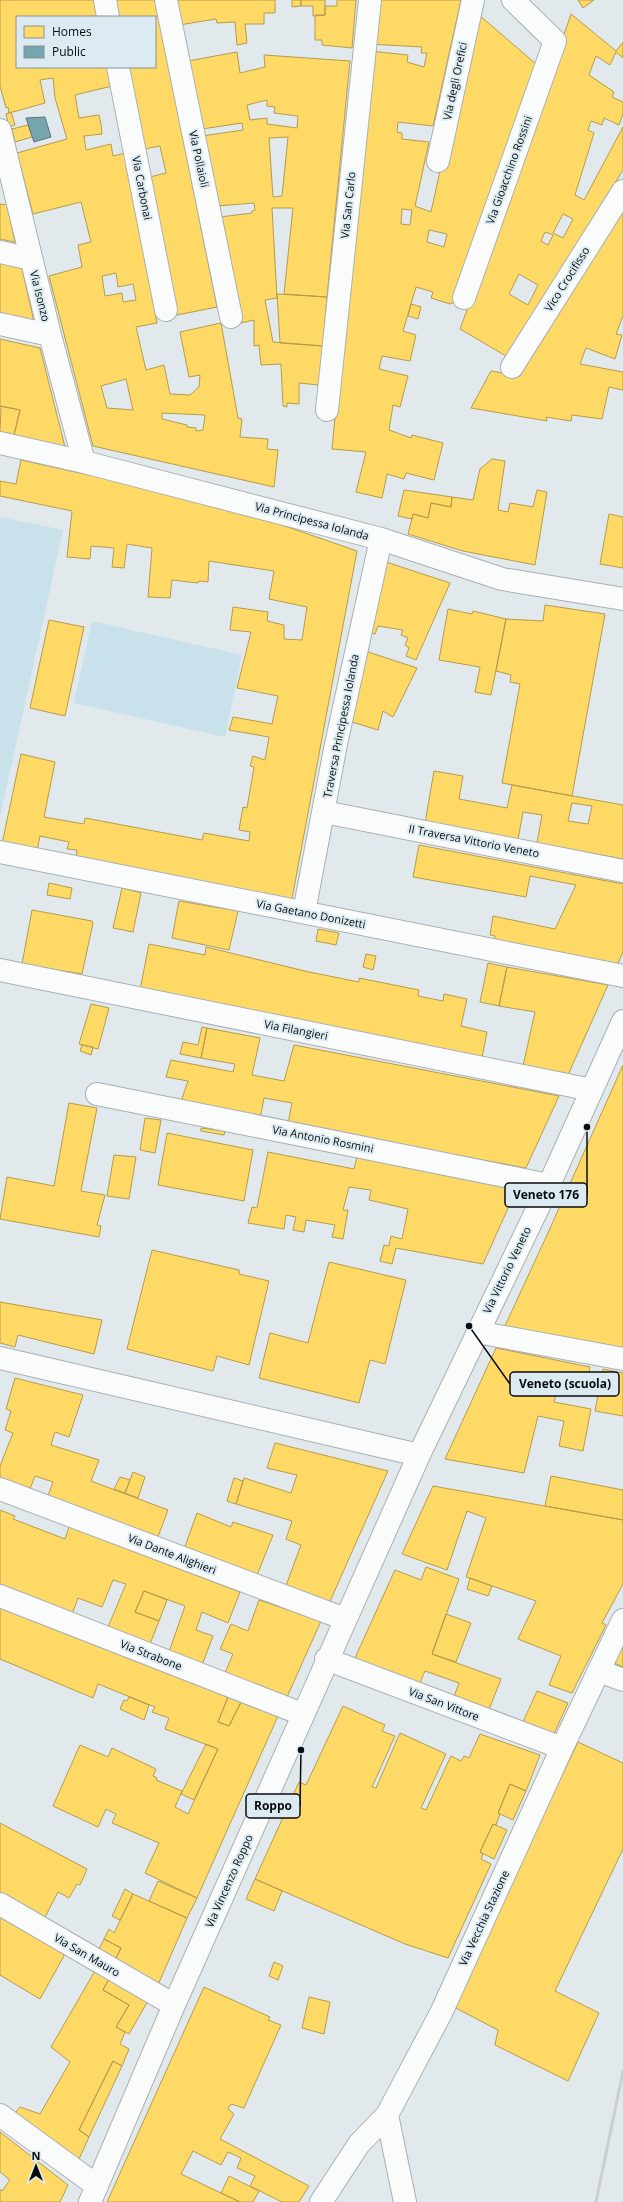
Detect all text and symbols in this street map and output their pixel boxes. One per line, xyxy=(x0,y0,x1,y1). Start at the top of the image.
legend xyxy=(16,16,156,68)
text: Homes xyxy=(52,23,92,40)
street label: Via degli Orefici xyxy=(439,41,470,121)
text: Public xyxy=(52,43,86,60)
street label: Via Gioacchino Rossini xyxy=(482,114,535,226)
street label: Via Pollaioli xyxy=(186,129,213,189)
street label: Via Carbonai xyxy=(129,155,156,221)
street label: Via San Carlo xyxy=(337,170,359,239)
street label: Vico Crocifisso xyxy=(541,243,593,314)
street label: Via Isonzo xyxy=(27,269,54,323)
street label: Via Principessa Iolanda xyxy=(253,498,371,543)
street label: Traversa Principessa Iolanda xyxy=(319,653,362,799)
street label: II Traversa Vittorio Veneto xyxy=(407,820,541,861)
street label: Via Gaetano Donizetti xyxy=(255,896,367,931)
street label: Via Filangieri xyxy=(263,1016,329,1043)
street label: Via Antonio Rosmini xyxy=(271,1121,375,1156)
callout: Veneto 176 xyxy=(505,1183,587,1207)
text: Veneto 176 xyxy=(513,1186,579,1203)
street label: Via Vittorio Veneto xyxy=(479,1223,534,1316)
callout: Veneto (scuola) xyxy=(510,1372,619,1396)
text: Veneto (scuola) xyxy=(519,1375,611,1392)
street label: Via Dante Alighieri xyxy=(126,1530,219,1577)
street label: Via Strabone xyxy=(118,1636,184,1673)
street label: Via San Vittore xyxy=(407,1683,482,1724)
callout: Roppo xyxy=(246,1794,300,1818)
text: Roppo xyxy=(254,1797,292,1814)
street label: Via Vincenzo Roppo xyxy=(201,1831,256,1930)
street label: Via Vecchia Stazione xyxy=(455,1868,512,1968)
street label: Via San Mauro xyxy=(51,1930,123,1980)
north arrow xyxy=(16,2146,56,2186)
text: N xyxy=(32,2148,40,2163)

